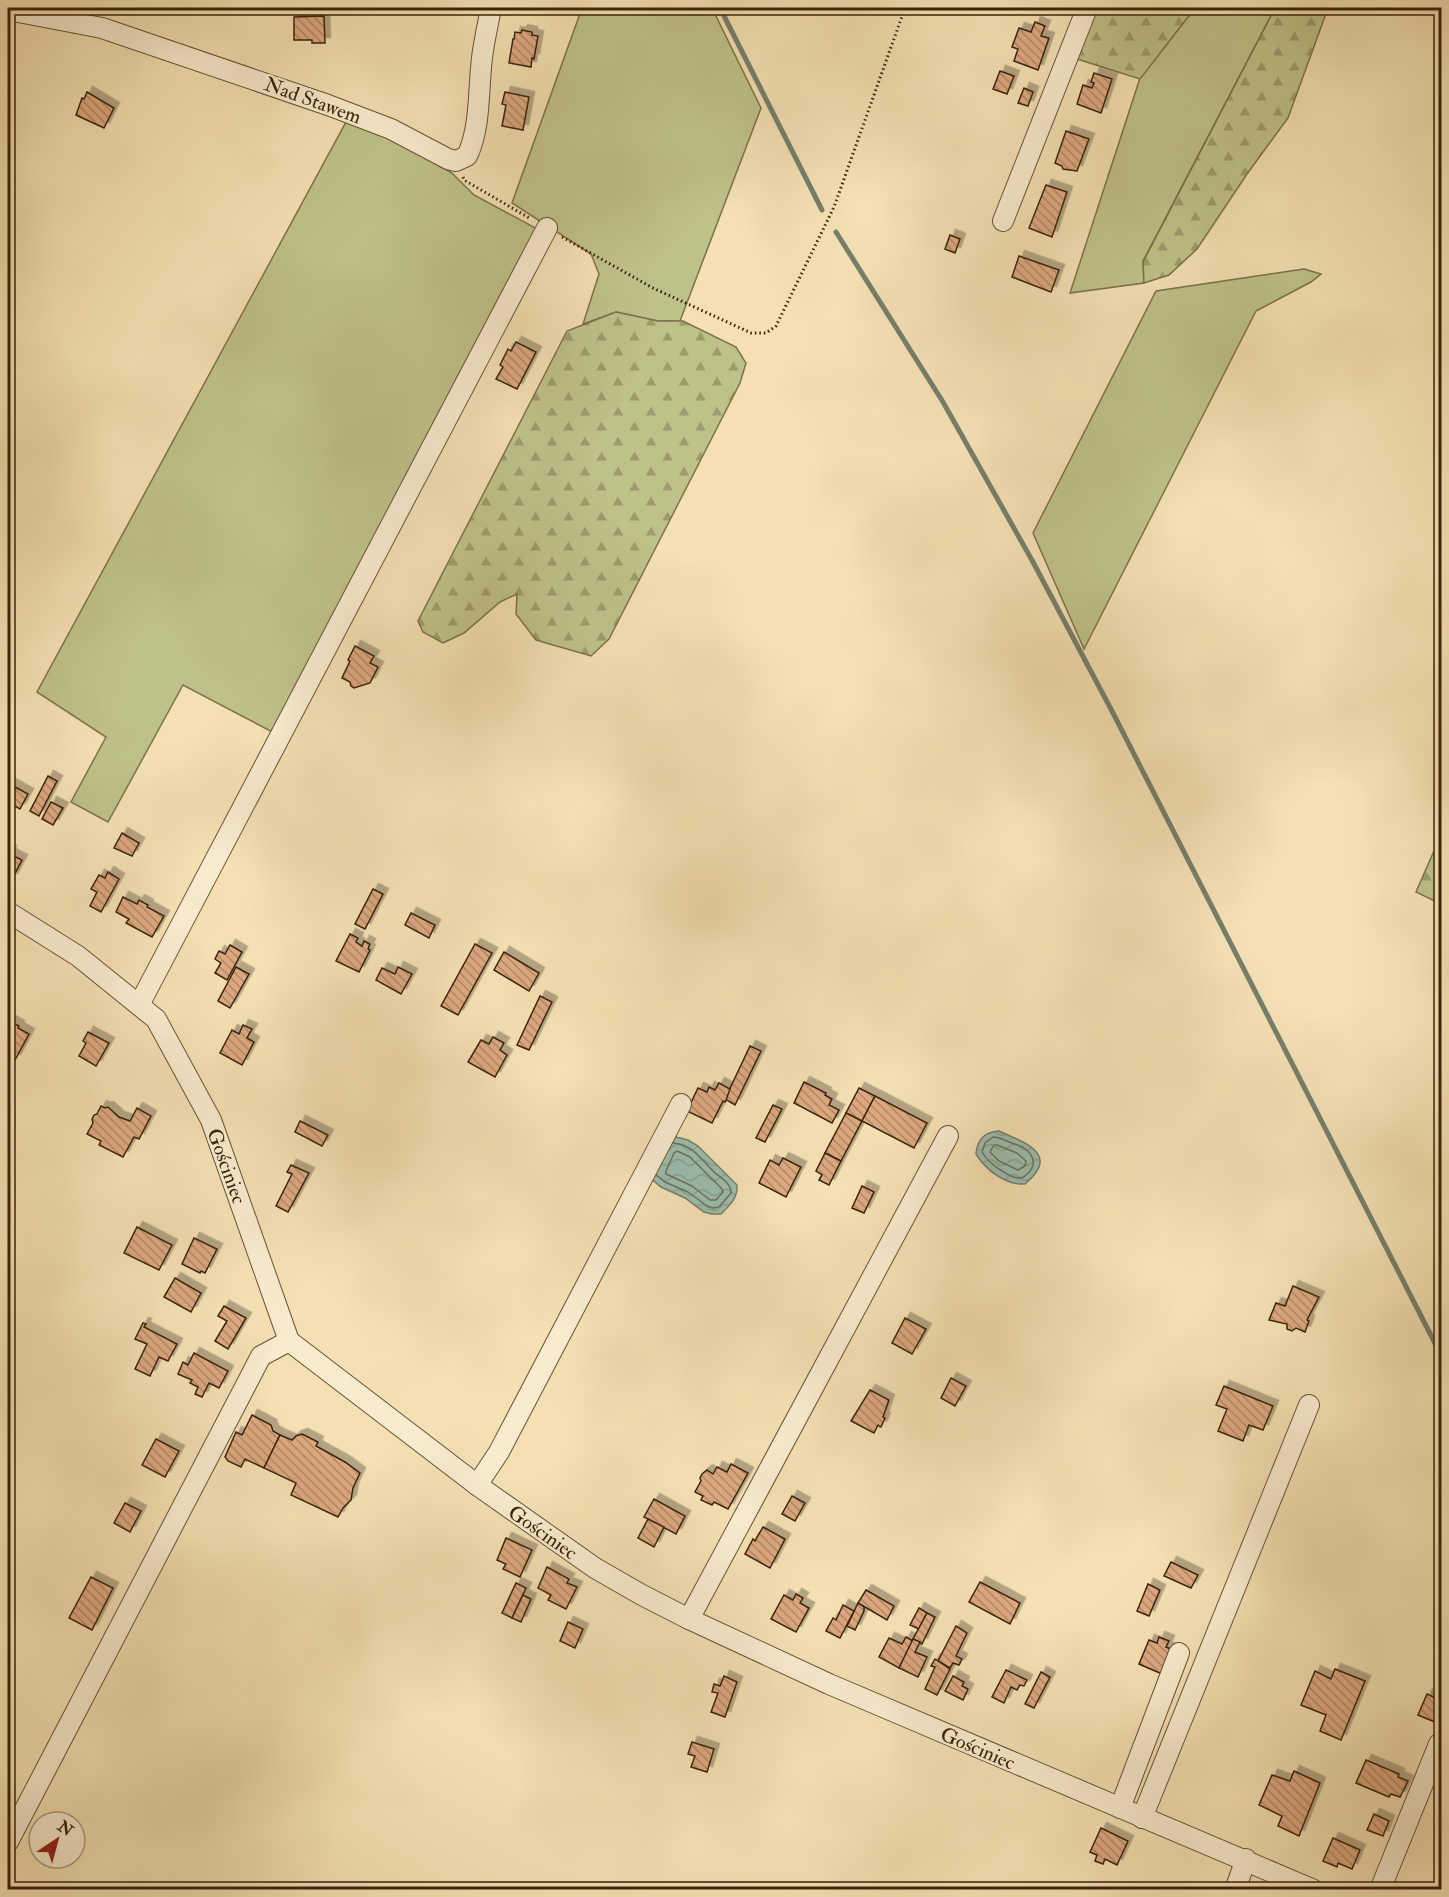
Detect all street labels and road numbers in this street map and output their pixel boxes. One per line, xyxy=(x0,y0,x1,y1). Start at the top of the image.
street label: Nad Stawem xyxy=(261,71,365,130)
street label: Gościniec xyxy=(201,1125,252,1207)
street label: Gościniec xyxy=(503,1500,582,1565)
street label: Gościniec xyxy=(937,1722,1019,1775)

